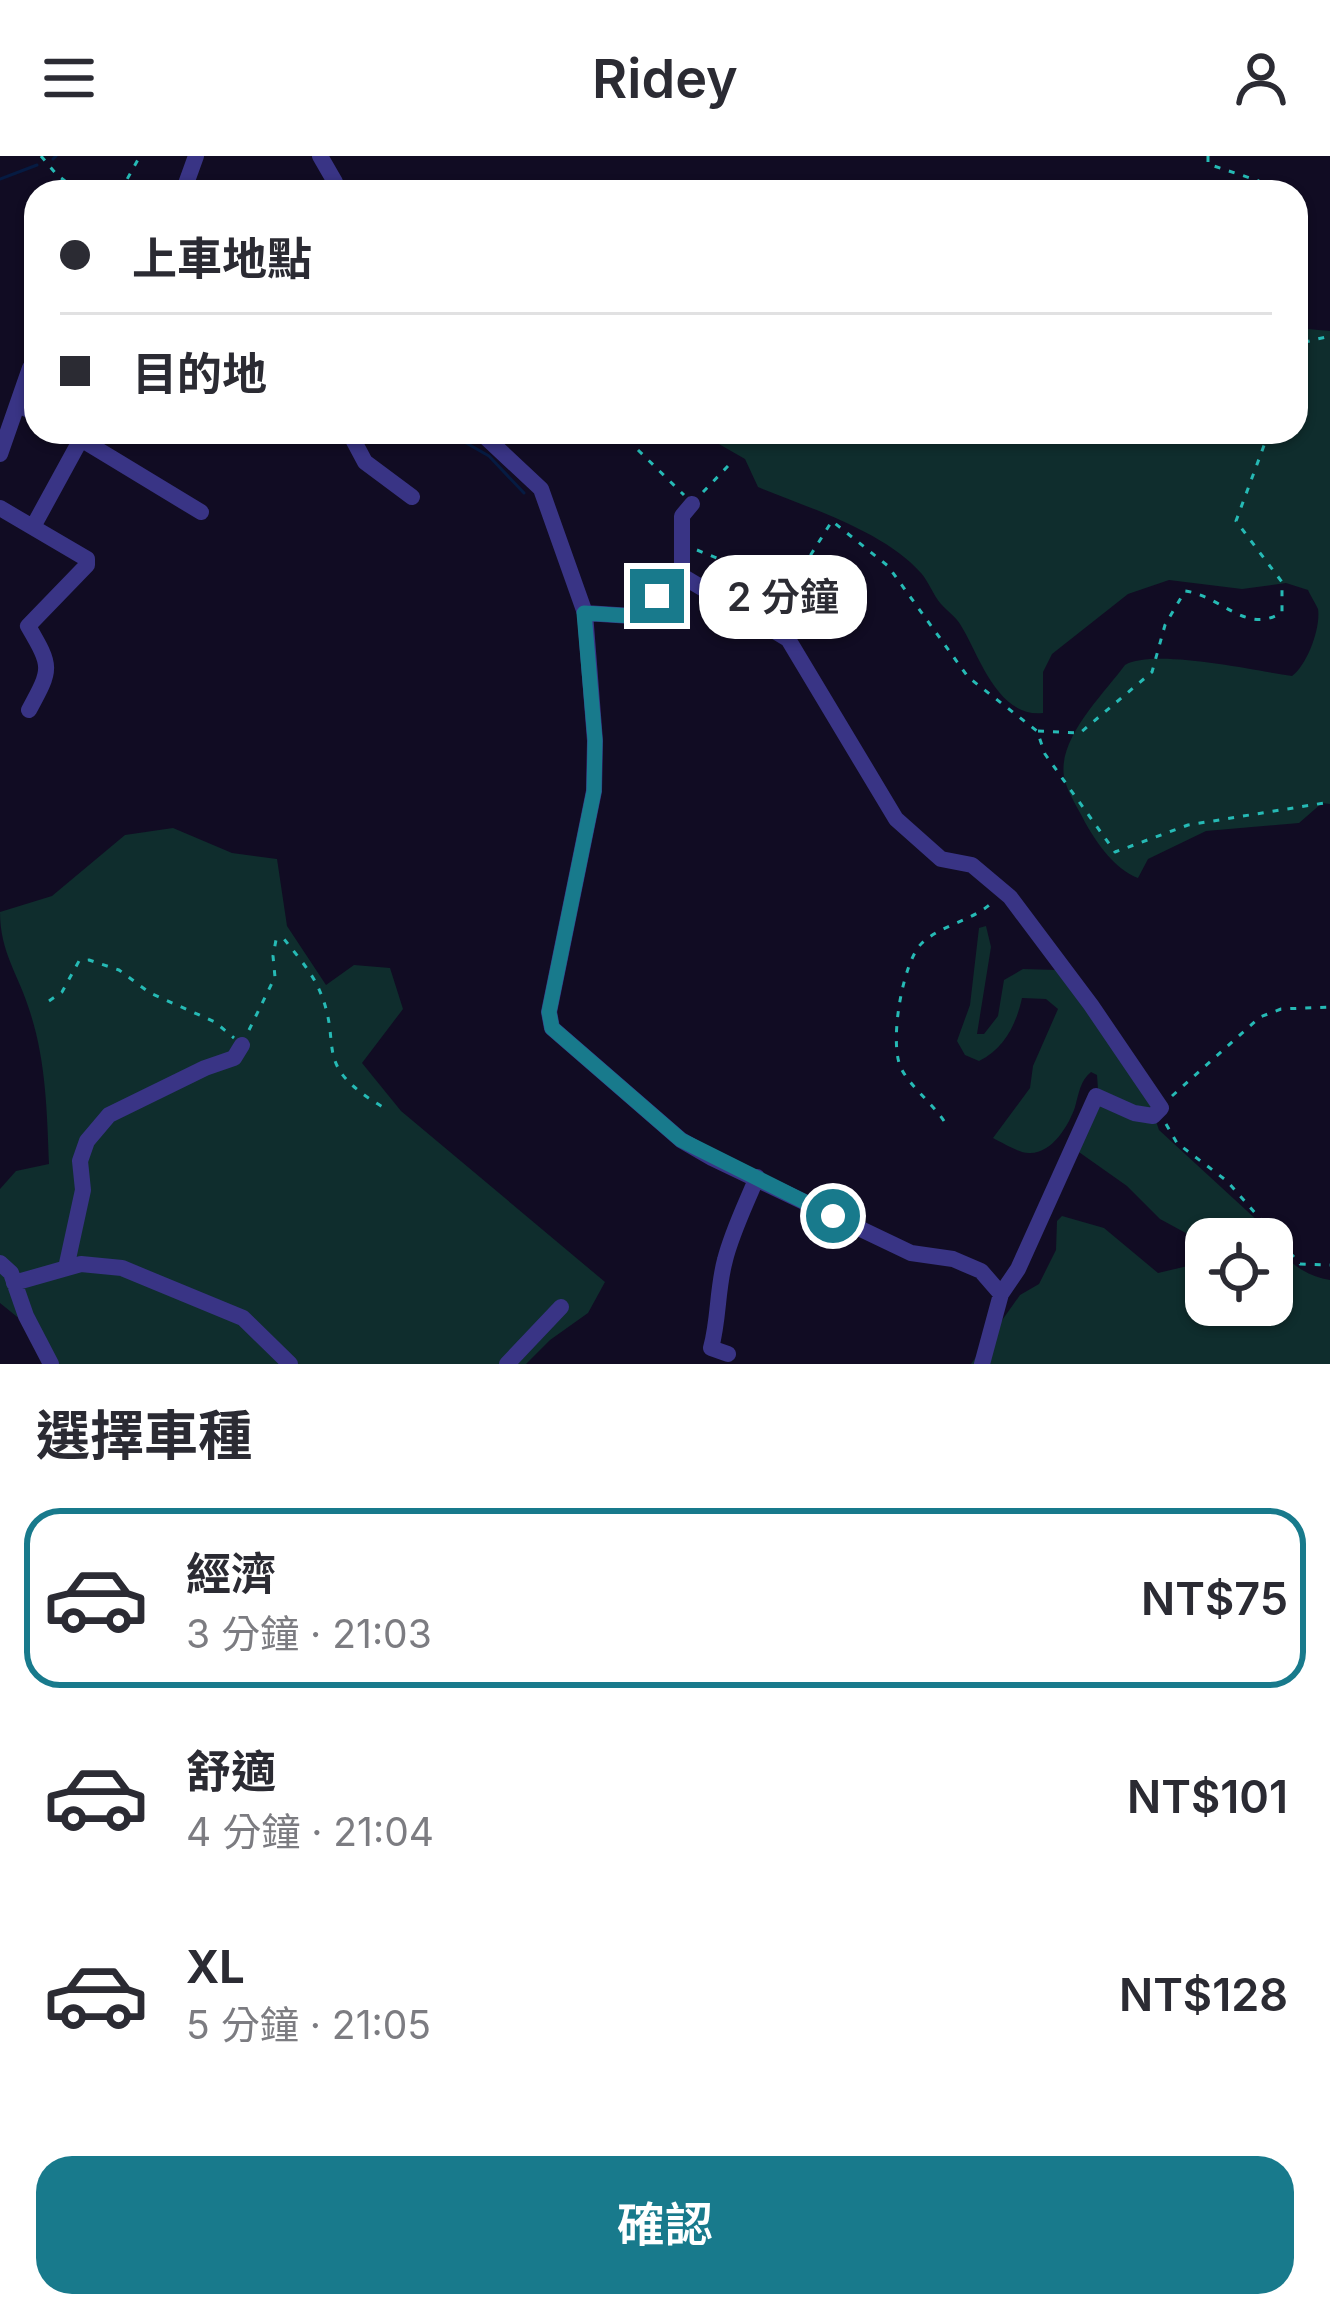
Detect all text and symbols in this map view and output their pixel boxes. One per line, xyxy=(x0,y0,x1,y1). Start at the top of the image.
icon: menu xyxy=(36,45,102,111)
icon: person xyxy=(1228,45,1294,111)
text: Ridey xyxy=(592,46,738,111)
text: 上車地點 xyxy=(132,231,312,286)
text: 目的地 xyxy=(132,346,267,401)
callout: 2 分鐘 xyxy=(699,554,867,638)
route end xyxy=(630,569,684,623)
text: 2 分鐘 xyxy=(727,573,839,620)
route start xyxy=(806,1189,860,1243)
map controls xyxy=(1185,1218,1293,1326)
button: locate xyxy=(1185,1218,1293,1326)
text: 選擇車種 xyxy=(36,1403,252,1468)
icon: car xyxy=(42,1544,150,1652)
text: 經濟 xyxy=(186,1546,276,1601)
text: NT$75 xyxy=(1141,1571,1288,1626)
text: 3 分鐘 · 21:03 xyxy=(186,1610,432,1657)
icon: car xyxy=(42,1742,150,1850)
text: 舒適 xyxy=(186,1744,276,1799)
text: NT$101 xyxy=(1127,1769,1288,1824)
text: 4 分鐘 · 21:04 xyxy=(186,1808,434,1855)
text: XL xyxy=(186,1939,245,1994)
icon: car xyxy=(42,1940,150,2048)
text: NT$128 xyxy=(1119,1967,1288,2022)
text: 5 分鐘 · 21:05 xyxy=(186,2001,431,2048)
button: 確認 xyxy=(36,2156,1294,2294)

